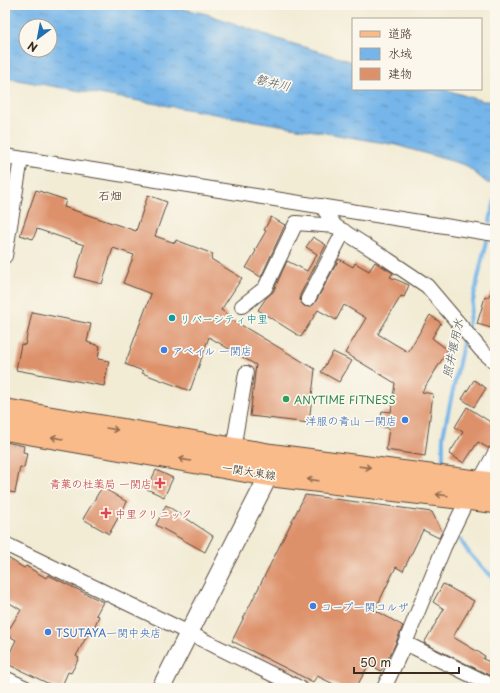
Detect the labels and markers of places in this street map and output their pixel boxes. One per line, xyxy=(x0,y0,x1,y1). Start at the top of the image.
place label: リバーシティ中里 xyxy=(180,310,268,327)
marker: リバーシティ中里 xyxy=(167,313,177,323)
place label: アベイル 一関店 xyxy=(172,342,252,359)
marker: アベイル 一関店 xyxy=(159,345,169,355)
place label: ANYTIME FITNESS xyxy=(294,391,396,408)
marker: ANYTIME FITNESS xyxy=(281,394,291,404)
place label: 洋服の青山 一関店 xyxy=(305,412,397,429)
marker: 洋服の青山 一関店 xyxy=(400,415,410,425)
place label: 青葉の杜薬局 一関店 xyxy=(49,475,152,492)
marker: 青葉の杜薬局 一関店 xyxy=(155,478,165,488)
place label: 中里クリニック xyxy=(115,505,192,522)
marker: 中里クリニック xyxy=(100,507,112,519)
place label: コープ一関コルザ xyxy=(321,598,409,615)
marker: コープ一関コルザ xyxy=(308,601,318,611)
place label: TSUTAYA一関中央店 xyxy=(56,624,161,641)
marker: TSUTAYA一関中央店 xyxy=(43,627,53,637)

